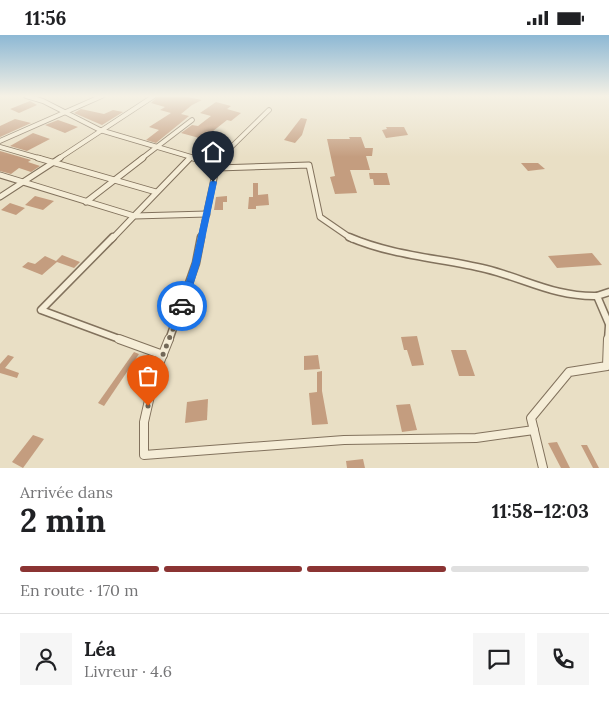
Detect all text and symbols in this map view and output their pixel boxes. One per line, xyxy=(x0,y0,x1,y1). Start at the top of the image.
text: 11:56 xyxy=(25,6,66,30)
pin xyxy=(192,131,234,182)
icon: home xyxy=(199,138,227,166)
courier xyxy=(157,281,207,331)
icon: car xyxy=(168,292,196,320)
pin xyxy=(127,355,169,406)
icon: bag xyxy=(134,362,162,390)
text: Arrivée dans xyxy=(20,482,113,502)
text: 11:58–12:03 xyxy=(492,499,589,523)
text: 2 min xyxy=(20,500,106,541)
text: En route · 170 m xyxy=(20,580,139,600)
button: person xyxy=(20,633,72,685)
button: chat xyxy=(473,633,525,685)
button: phone xyxy=(537,633,589,685)
text: Léa xyxy=(84,637,116,661)
text: Livreur · 4.6 xyxy=(84,661,172,681)

